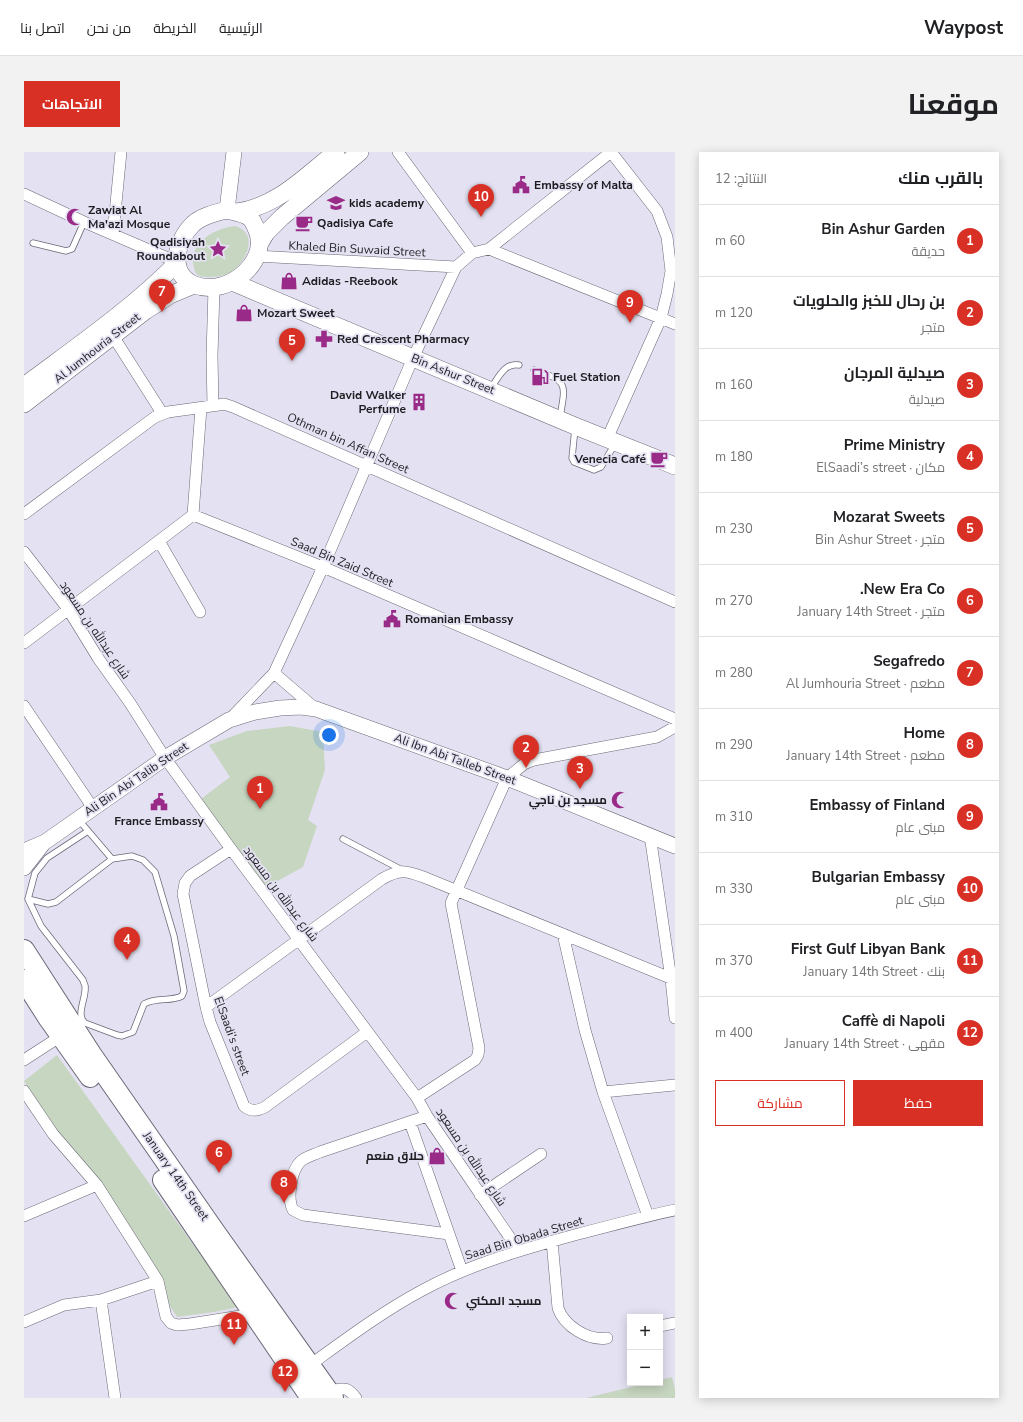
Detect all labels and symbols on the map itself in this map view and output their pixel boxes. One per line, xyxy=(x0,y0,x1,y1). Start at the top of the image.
public building icon: Embassy of Malta xyxy=(511,175,531,195)
place label: Embassy of Malta xyxy=(534,177,633,193)
pin: 10 xyxy=(468,184,494,217)
school or university icon: kids academy xyxy=(326,193,346,213)
place label: kids academy xyxy=(349,195,425,211)
place label: Zawiat Al Ma'azi Mosque xyxy=(88,202,171,232)
mosque icon: Zawiat Al Ma'azi Mosque xyxy=(65,207,85,227)
cafe icon: Qadisiya Cafe xyxy=(294,213,314,233)
place label: Qadisiya Cafe xyxy=(317,215,394,231)
place label: Qadisiyah Roundabout xyxy=(137,234,205,264)
street label: Khaled Bin Suwaid Street xyxy=(288,237,427,261)
place icon: Qadisiyah Roundabout xyxy=(208,239,228,259)
shop icon: Adidas -Reebook xyxy=(279,271,299,291)
place label: Adidas -Reebook xyxy=(302,273,398,289)
pin: 7 xyxy=(149,279,175,312)
pin: 9 xyxy=(617,290,643,323)
shop icon: Mozart Sweet xyxy=(234,303,254,323)
place label: Mozart Sweet xyxy=(257,305,335,321)
street label: Al Jumhouria Street xyxy=(50,309,144,387)
pin: 5 xyxy=(279,328,305,361)
pharmacy icon: Red Crescent Pharmacy xyxy=(314,329,334,349)
place label: Red Crescent Pharmacy xyxy=(337,331,470,347)
street label: Bin Ashur Street xyxy=(409,350,498,398)
fuel station icon: Fuel Station xyxy=(530,367,550,387)
place label: Fuel Station xyxy=(553,369,620,385)
place label: David Walker Perfume xyxy=(330,387,406,417)
building icon: David Walker Perfume xyxy=(409,392,429,412)
street label: Othman bin Affan Street xyxy=(285,409,412,477)
cafe icon: Venecia Café xyxy=(649,449,669,469)
place label: Venecia Café xyxy=(573,451,646,467)
street label: Saad Bin Zaid Street xyxy=(288,533,396,591)
street label: شارع عبدالله بن مسعود xyxy=(56,578,134,682)
public building icon: Romanian Embassy xyxy=(382,609,402,629)
place label: Romanian Embassy xyxy=(405,611,514,627)
your location xyxy=(319,725,339,745)
street label: Ali Ibn Abi Talleb Street xyxy=(392,729,519,789)
pin: 2 xyxy=(513,735,539,768)
street label: Ali Bin Abi Talib Street xyxy=(81,738,192,820)
pin: 3 xyxy=(567,756,593,789)
pin: 1 xyxy=(247,776,273,809)
mosque icon: مسجد بن ناجي xyxy=(610,790,630,810)
public building icon: France Embassy xyxy=(149,792,169,812)
place label: مسجد بن ناجي xyxy=(529,792,607,810)
place label: France Embassy xyxy=(114,813,204,829)
street label: شارع عبدالله بن مسعود xyxy=(240,843,322,945)
pin: 4 xyxy=(114,927,140,960)
street label: ElSaadi’s street xyxy=(210,994,254,1078)
street label: شارع عبدالله بن مسعود xyxy=(432,1105,510,1209)
street label: January 14th Street xyxy=(139,1127,213,1224)
pin: 6 xyxy=(206,1140,232,1173)
shop icon: حلاق منعم xyxy=(427,1146,447,1166)
place label: حلاق منعم xyxy=(366,1148,424,1164)
pin: 8 xyxy=(271,1170,297,1203)
street label: Saad Bin Obada Street xyxy=(463,1212,586,1264)
mosque icon: مسجد المكني xyxy=(443,1291,463,1311)
place label: مسجد المكني xyxy=(466,1293,542,1311)
pin: 11 xyxy=(221,1312,247,1345)
pin: 12 xyxy=(272,1359,298,1392)

